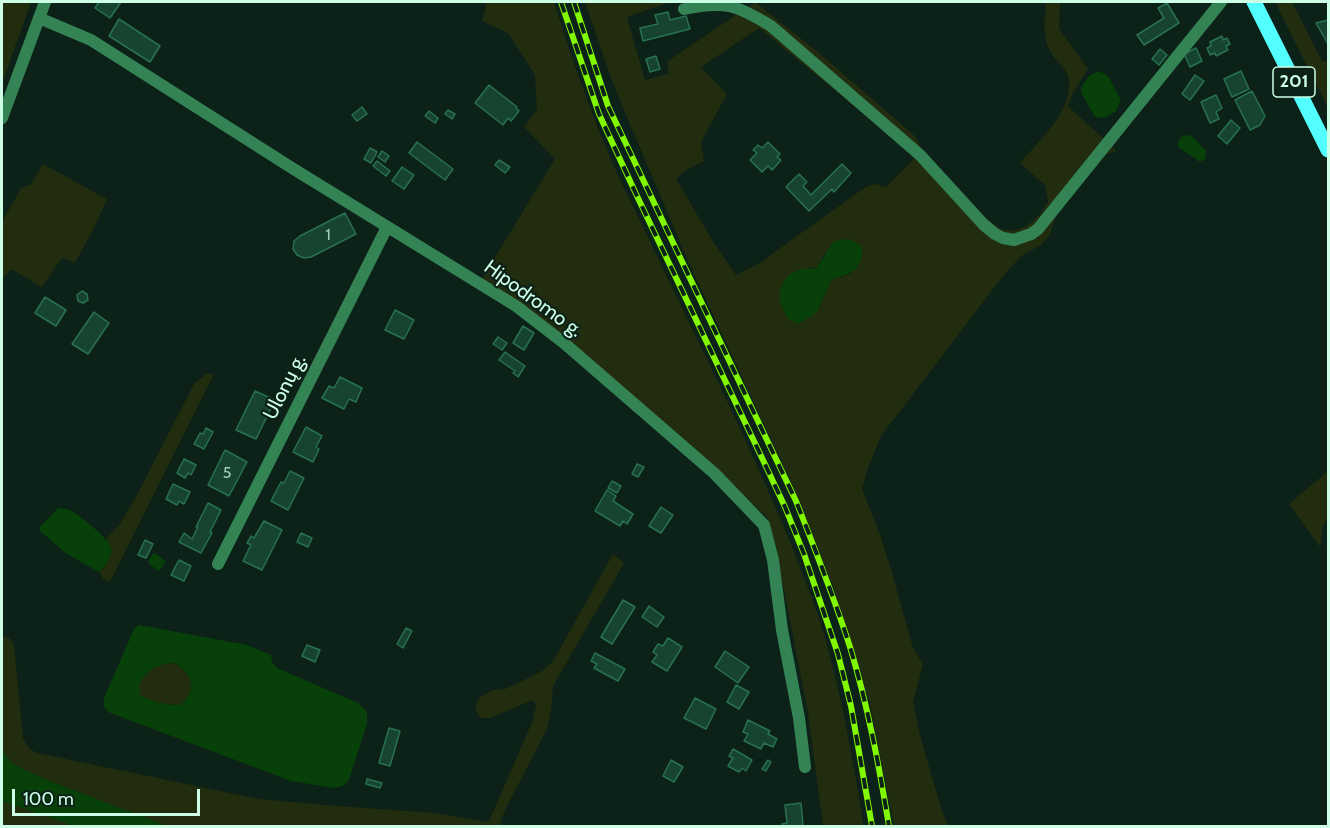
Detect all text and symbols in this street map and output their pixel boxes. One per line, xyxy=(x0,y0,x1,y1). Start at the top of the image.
road number: 201 xyxy=(1273,67,1315,97)
house number: 1 xyxy=(325,225,331,245)
street label: Hipodromo g. xyxy=(479,255,587,343)
street label: Ulonų g. xyxy=(258,350,312,424)
house number: 5 xyxy=(223,463,231,483)
scale bar xyxy=(15,777,202,815)
text: 100 m xyxy=(23,788,74,810)

